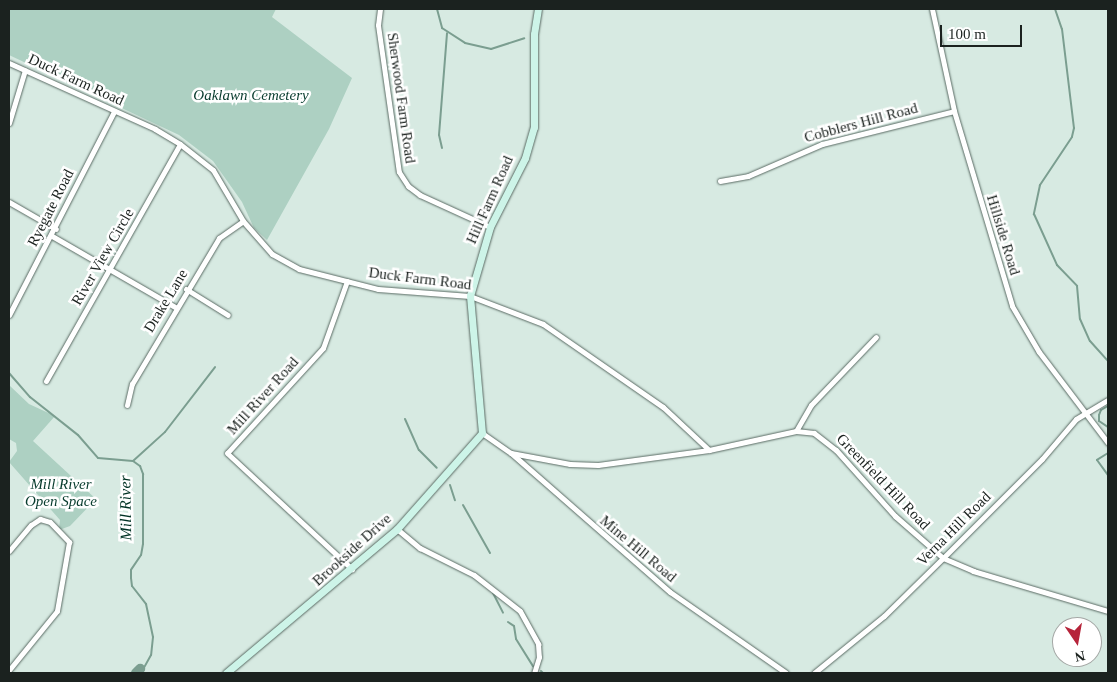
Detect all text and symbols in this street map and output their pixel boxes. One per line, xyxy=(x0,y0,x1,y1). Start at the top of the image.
scale bar xyxy=(942,15,1024,47)
text: 100 m xyxy=(948,26,986,42)
street label: Sherwood Farm Road xyxy=(383,32,419,164)
street label: Duck Farm Road xyxy=(25,50,127,110)
park label: Oaklawn Cemetery xyxy=(193,87,309,105)
street label: Cobblers Hill Road xyxy=(802,99,920,147)
street label: Hill Farm Road xyxy=(463,153,517,247)
street label: Ryegate Road xyxy=(24,167,78,249)
street label: Hillside Road xyxy=(982,193,1024,277)
street label: River View Circle xyxy=(68,205,138,309)
street label: Duck Farm Road xyxy=(368,264,472,294)
street label: Drake Lane xyxy=(140,266,192,336)
street label: Mill River Road xyxy=(223,353,303,439)
street label: Greenfield Hill Road xyxy=(833,430,933,534)
park label: Mill River Open Space xyxy=(25,475,97,510)
water label: Mill River xyxy=(116,475,136,541)
street label: Verna Hill Road xyxy=(913,488,995,570)
street label: Brookside Drive xyxy=(309,510,395,590)
street label: Mine Hill Road xyxy=(596,512,680,586)
north arrow xyxy=(1052,617,1102,667)
text: N xyxy=(1074,648,1087,665)

